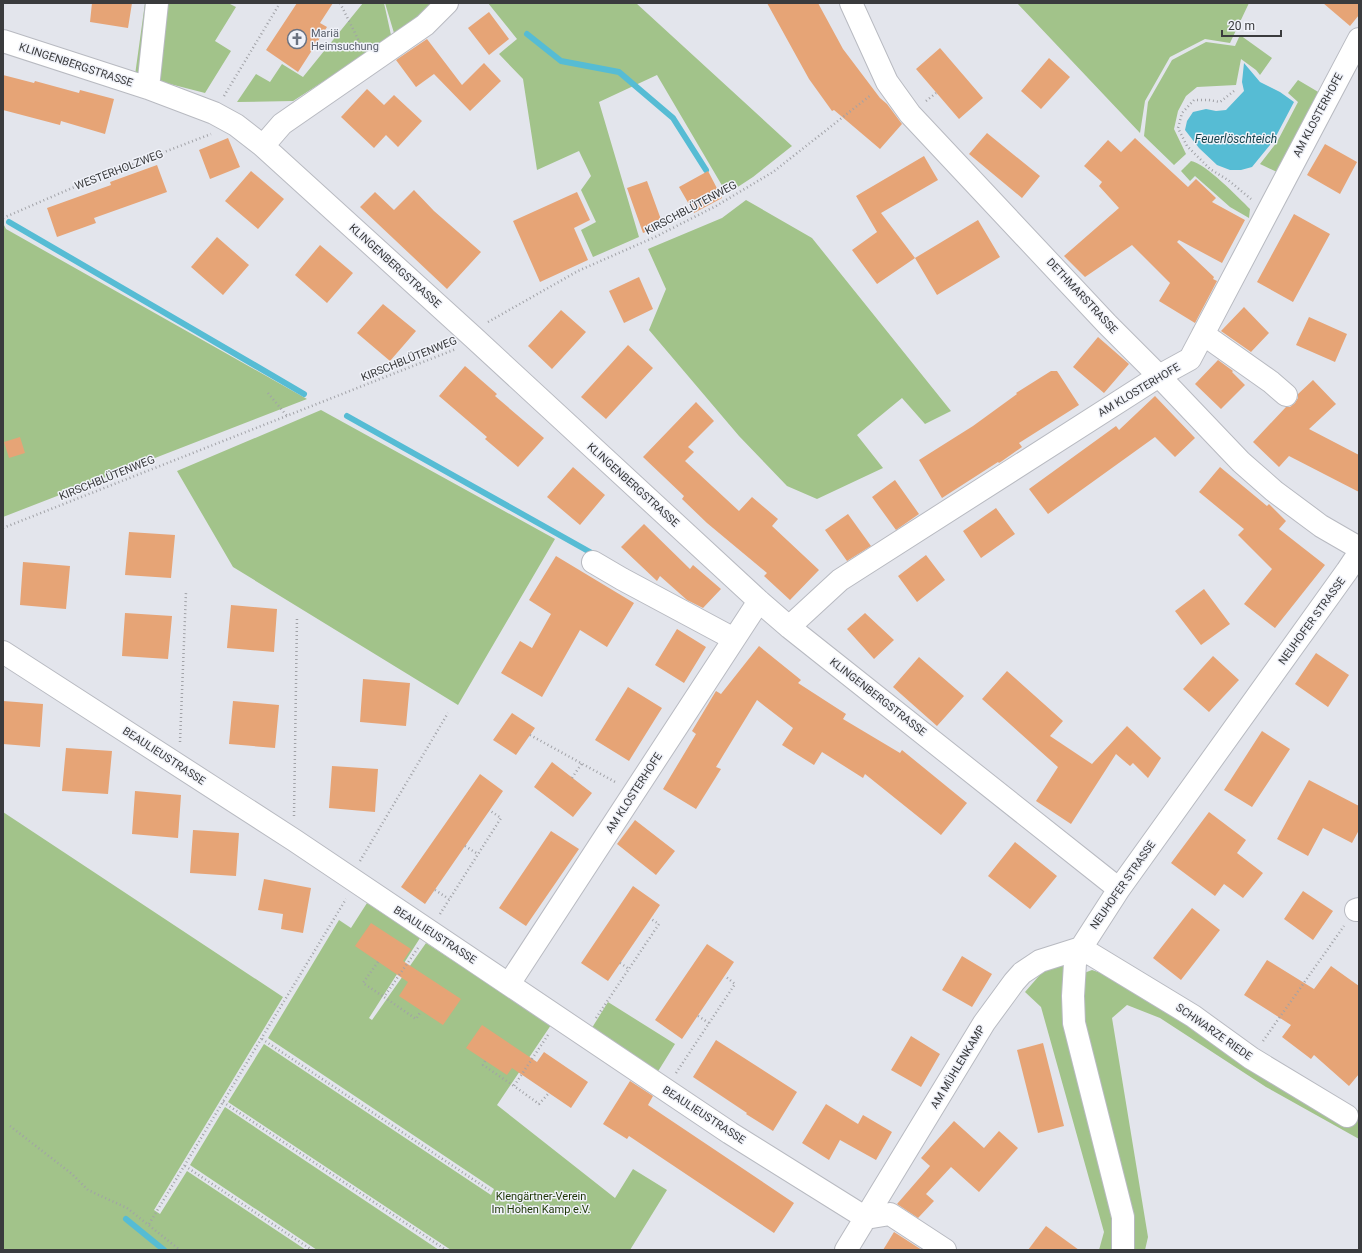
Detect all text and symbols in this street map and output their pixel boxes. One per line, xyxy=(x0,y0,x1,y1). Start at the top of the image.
scale bar xyxy=(1222,12,1281,38)
text: 20 m xyxy=(1228,19,1255,33)
place label: Mariä Heimsuchung xyxy=(311,27,379,53)
church icon: Mariä Heimsuchung xyxy=(286,28,308,50)
street label: KLINGENBERGSTRASSE xyxy=(17,40,135,90)
street label: AM KLOSTERHOFE xyxy=(1290,71,1346,159)
water label: Feuerlöschteich xyxy=(1195,132,1277,146)
street label: WESTERHOLZWEG xyxy=(73,147,165,193)
street label: KIRSCHBLÜTENWEG xyxy=(643,178,739,238)
street label: KLINGENBERGSTRASSE xyxy=(346,221,444,311)
street label: DETHMARSTRASSE xyxy=(1044,256,1120,336)
street label: KIRSCHBLÜTENWEG xyxy=(359,334,459,384)
street label: AM KLOSTERHOFE xyxy=(1096,360,1182,420)
street label: KLINGENBERGSTRASSE xyxy=(584,440,682,530)
street label: KIRSCHBLÜTENWEG xyxy=(57,453,157,503)
street label: NEUHOFER STRASSE xyxy=(1276,575,1348,667)
street label: KLINGENBERGSTRASSE xyxy=(827,655,929,739)
street label: BEAULIEUSTRASSE xyxy=(120,724,208,788)
street label: AM KLOSTERHOFE xyxy=(603,750,665,836)
street label: NEUHOFER STRASSE xyxy=(1088,838,1158,932)
street label: BEAULIEUSTRASSE xyxy=(391,903,479,967)
street label: SCHWARZE RIEDE xyxy=(1173,1001,1255,1063)
street label: AM MÜHLENKAMP xyxy=(928,1023,988,1111)
street label: BEAULIEUSTRASSE xyxy=(660,1083,748,1147)
park label: Klengärtner-Verein Im Hohen Kamp e.V. xyxy=(491,1190,591,1216)

